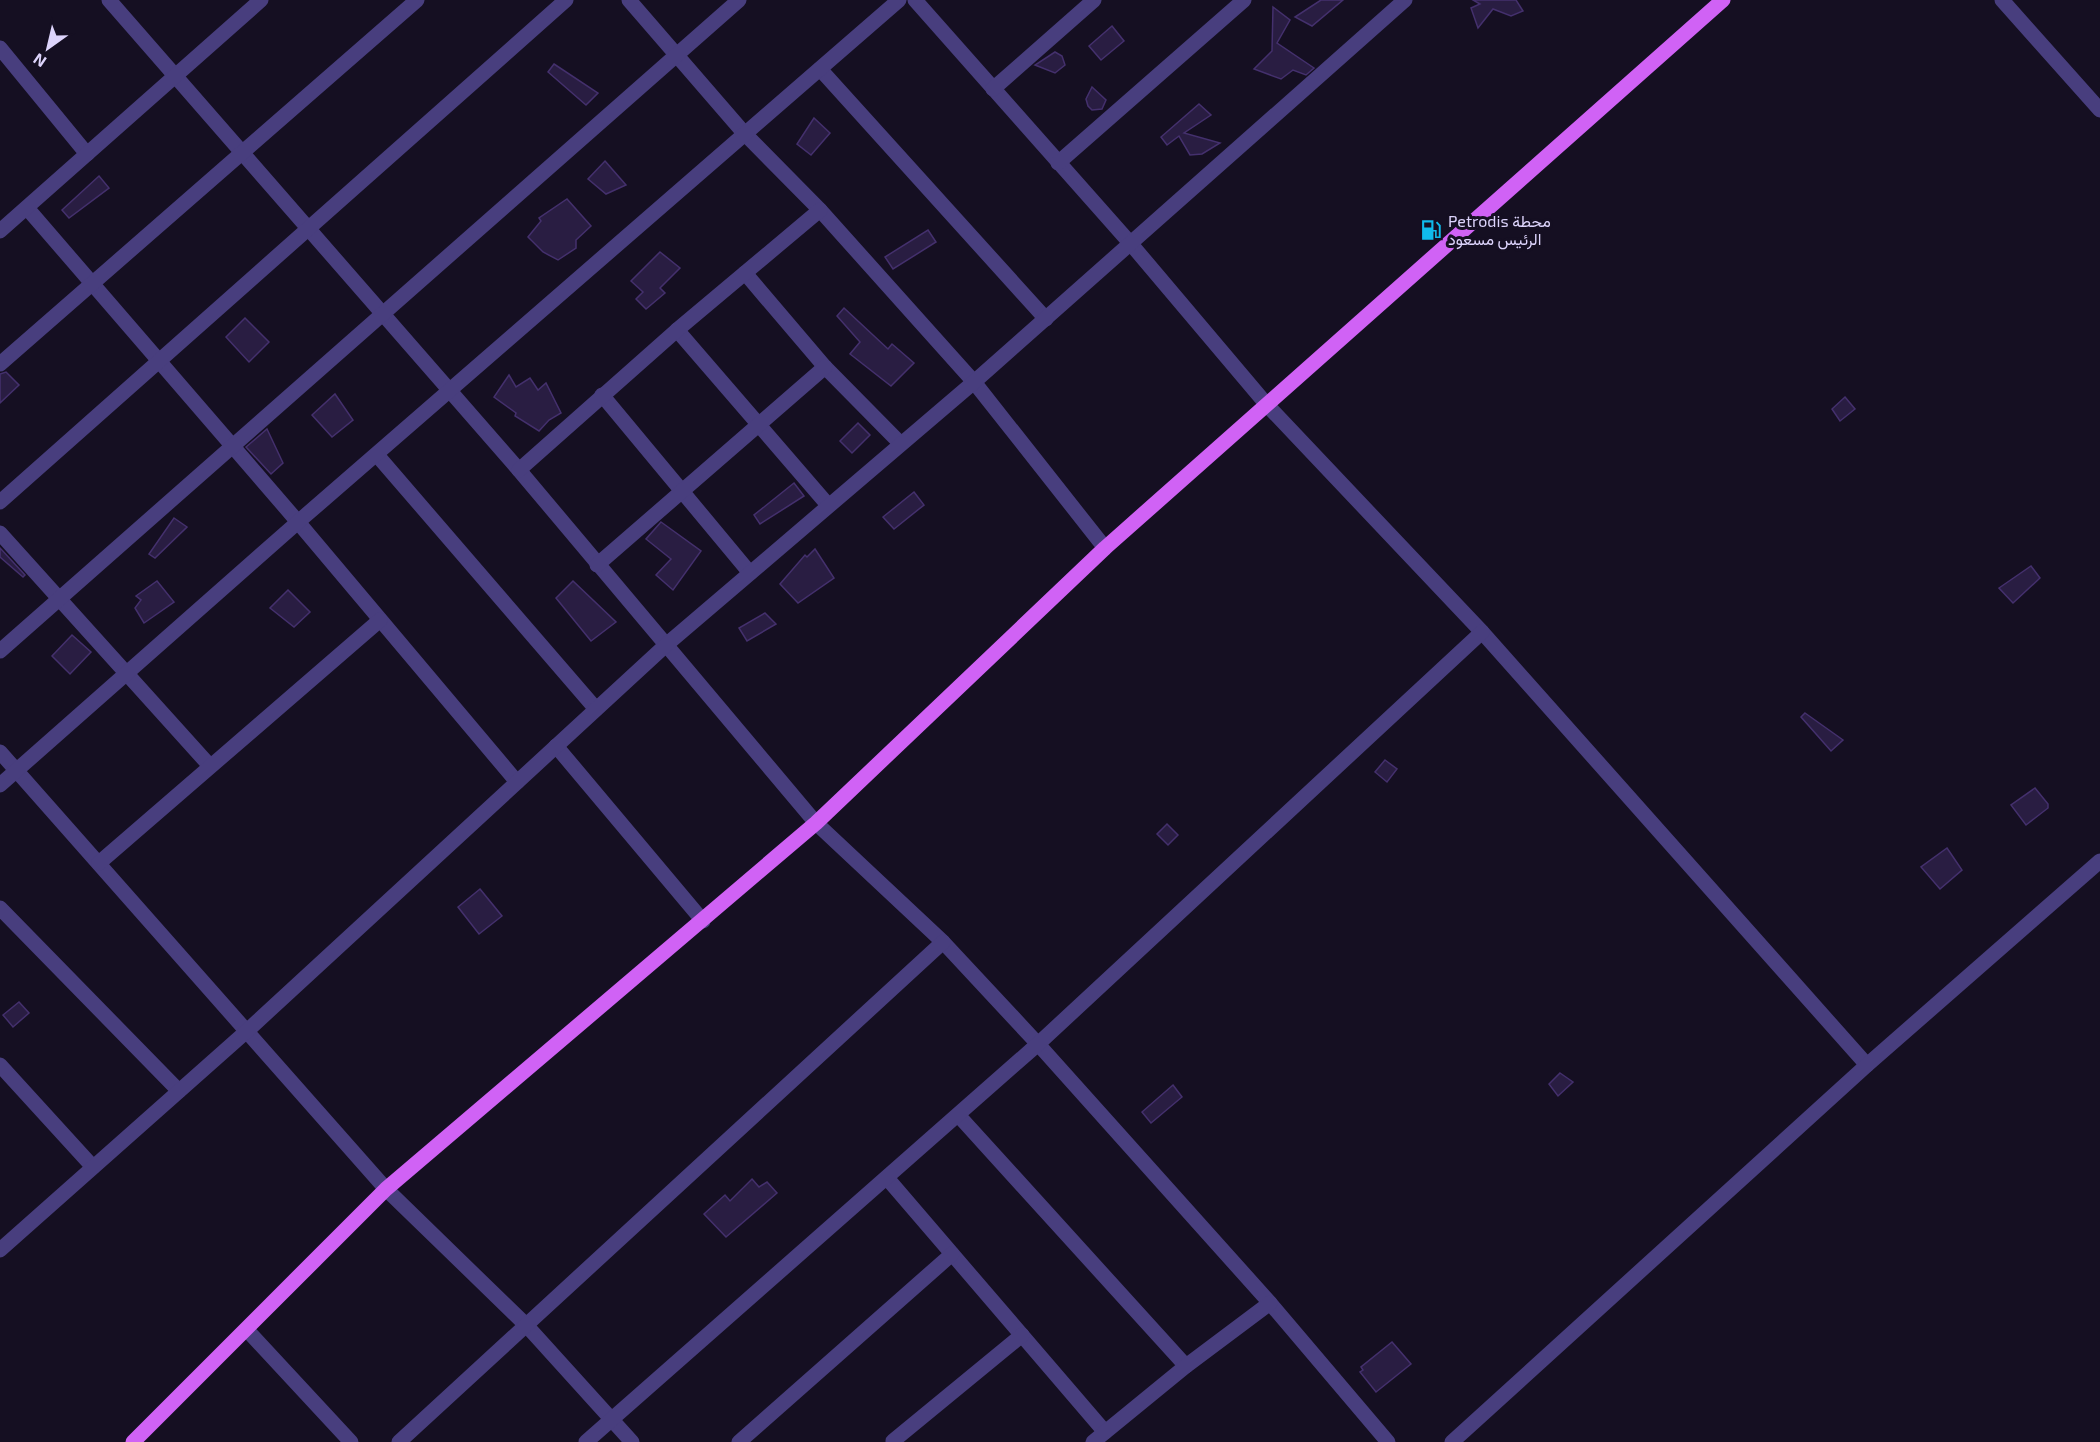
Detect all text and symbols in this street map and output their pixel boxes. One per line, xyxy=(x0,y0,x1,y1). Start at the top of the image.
north arrow xyxy=(18,18,78,78)
text: N xyxy=(29,50,49,72)
place label: Petrodis محطة الرئيس مسعود xyxy=(1448,211,1551,250)
fuel station icon: Petrodis محطة الرئيس مسعود xyxy=(1419,218,1443,242)

